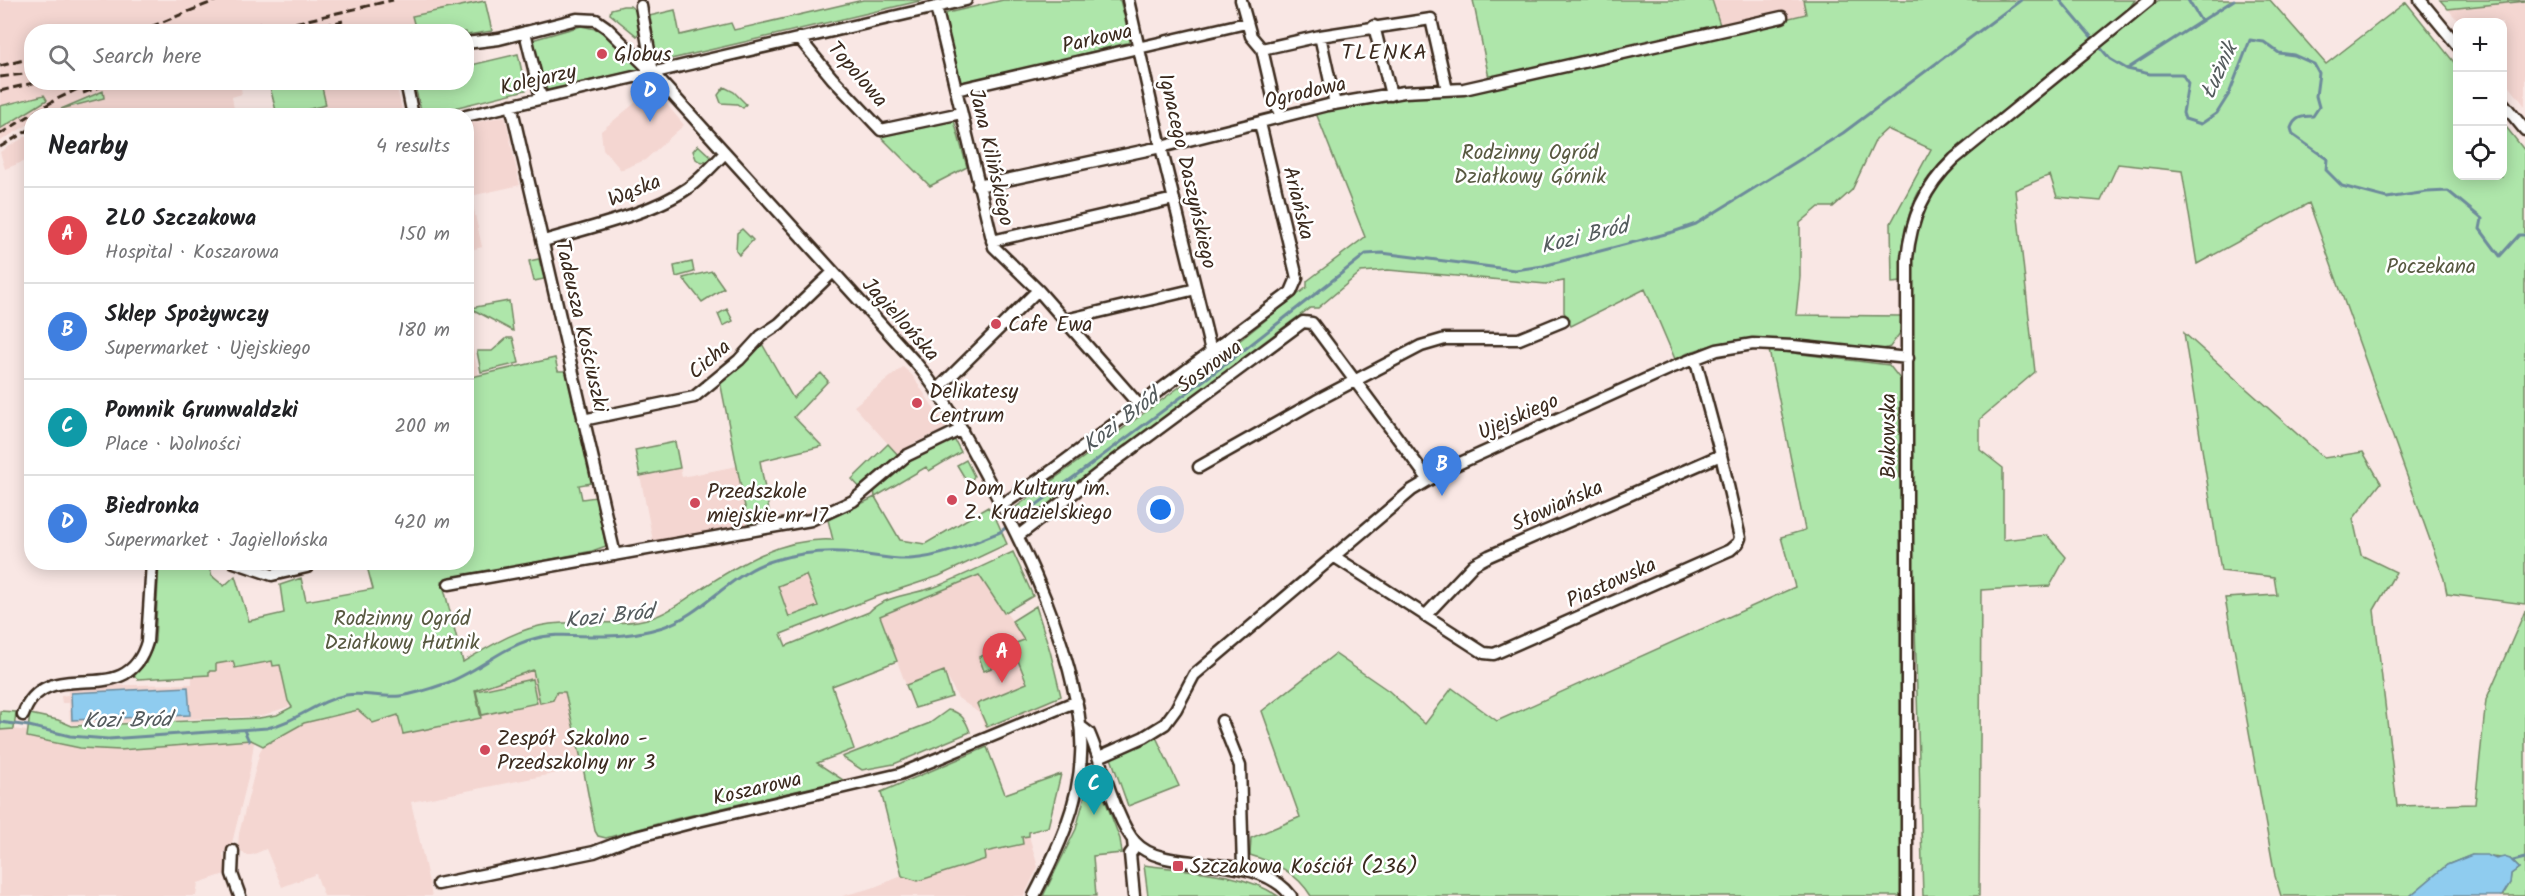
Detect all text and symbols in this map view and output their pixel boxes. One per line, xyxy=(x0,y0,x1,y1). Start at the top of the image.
street label: Parkowa xyxy=(1059,15,1136,64)
map controls xyxy=(2453,18,2507,180)
button: + xyxy=(2453,18,2507,72)
search box xyxy=(24,24,474,90)
street label: Topolowa xyxy=(819,34,895,116)
water label: Łużnik xyxy=(2192,34,2250,105)
district label: TLENKA xyxy=(1342,36,1428,71)
place label: Globus xyxy=(614,39,672,72)
text: Search here xyxy=(93,40,201,75)
icon: search xyxy=(45,41,78,74)
marker: Globus xyxy=(595,47,609,61)
street label: Kolejarzy xyxy=(497,56,580,105)
street label: Ogrodowa xyxy=(1261,68,1350,119)
street label: Ignacego Daszyńskiego xyxy=(1148,70,1225,272)
pin: D xyxy=(630,72,670,122)
button: − xyxy=(2453,72,2507,126)
street label: Jana Kilińskiego xyxy=(959,85,1022,230)
text: Nearby xyxy=(48,126,128,168)
button: locate xyxy=(2453,126,2507,180)
text: 4 results xyxy=(376,131,450,163)
park label: Rodzinny Ogród Działkowy Górnik xyxy=(1454,137,1606,194)
street label: Ariańska xyxy=(1273,163,1323,243)
street label: Wąska xyxy=(603,166,666,217)
text: ZLO Szczakowa xyxy=(105,202,256,237)
water label: Kozi Bród xyxy=(1537,208,1637,265)
text: A xyxy=(61,219,74,251)
text: 150 m xyxy=(399,219,450,251)
text: Hospital · Koszarowa xyxy=(105,237,279,269)
street label: Tadeusza Kościuszki xyxy=(545,237,617,417)
park label: Poczekana xyxy=(2386,251,2476,284)
street label: Jagiellońska xyxy=(853,270,947,370)
text: Sklep Spożywczy xyxy=(105,298,269,333)
place label: Cafe Ewa xyxy=(1008,309,1092,342)
text: B xyxy=(61,315,74,347)
text: 180 m xyxy=(398,315,450,347)
marker: Cafe Ewa xyxy=(989,317,1003,331)
street label: Cicha xyxy=(681,332,739,388)
street label: Sosnowa xyxy=(1170,332,1250,402)
text: Supermarket · Ujejskiego xyxy=(105,333,311,365)
place label: Delikatesy Centrum xyxy=(929,376,1018,433)
water label: Kozi Bród xyxy=(1075,378,1172,463)
street label: Ujejskiego xyxy=(1473,385,1564,450)
street label: Bukowska xyxy=(1873,393,1906,479)
text: Pomnik Grunwaldzki xyxy=(105,394,298,429)
marker: Delikatesy Centrum xyxy=(910,396,924,410)
text: C xyxy=(61,411,74,443)
text: 200 m xyxy=(394,411,450,443)
text: Place · Wolności xyxy=(105,429,240,461)
pin: B xyxy=(1422,446,1462,496)
street label: Słowiańska xyxy=(1507,472,1609,541)
place label: Dom Kultury im. Z. Krudzielskiego xyxy=(964,473,1112,530)
place label: Przedszkole miejskie nr 17 xyxy=(707,476,829,533)
text: Biedronka xyxy=(105,490,199,525)
marker: Dom Kultury im. Z. Krudzielskiego xyxy=(945,493,959,507)
your location xyxy=(1146,495,1175,524)
marker: Przedszkole miejskie nr 17 xyxy=(688,496,702,510)
text: D xyxy=(61,507,74,539)
text: 420 m xyxy=(393,507,450,539)
text: Supermarket · Jagiellońska xyxy=(105,525,328,557)
street label: Piastowska xyxy=(1561,549,1662,618)
water label: Kozi Bród xyxy=(563,595,660,640)
park label: Rodzinny Ogród Działkowy Hutnik xyxy=(324,603,480,660)
pin: A xyxy=(982,634,1022,683)
water label: Kozi Bród xyxy=(82,703,177,740)
place label: Zespół Szkolno - Przedszkolny nr 3 xyxy=(497,723,655,780)
marker: Zespół Szkolno - Przedszkolny nr 3 xyxy=(478,743,492,757)
street label: Koszarowa xyxy=(710,763,805,816)
pin: C xyxy=(1074,766,1114,815)
place label: Szczakowa Kościół (236) xyxy=(1190,851,1418,884)
marker: Szczakowa Kościół (236) xyxy=(1171,859,1185,873)

